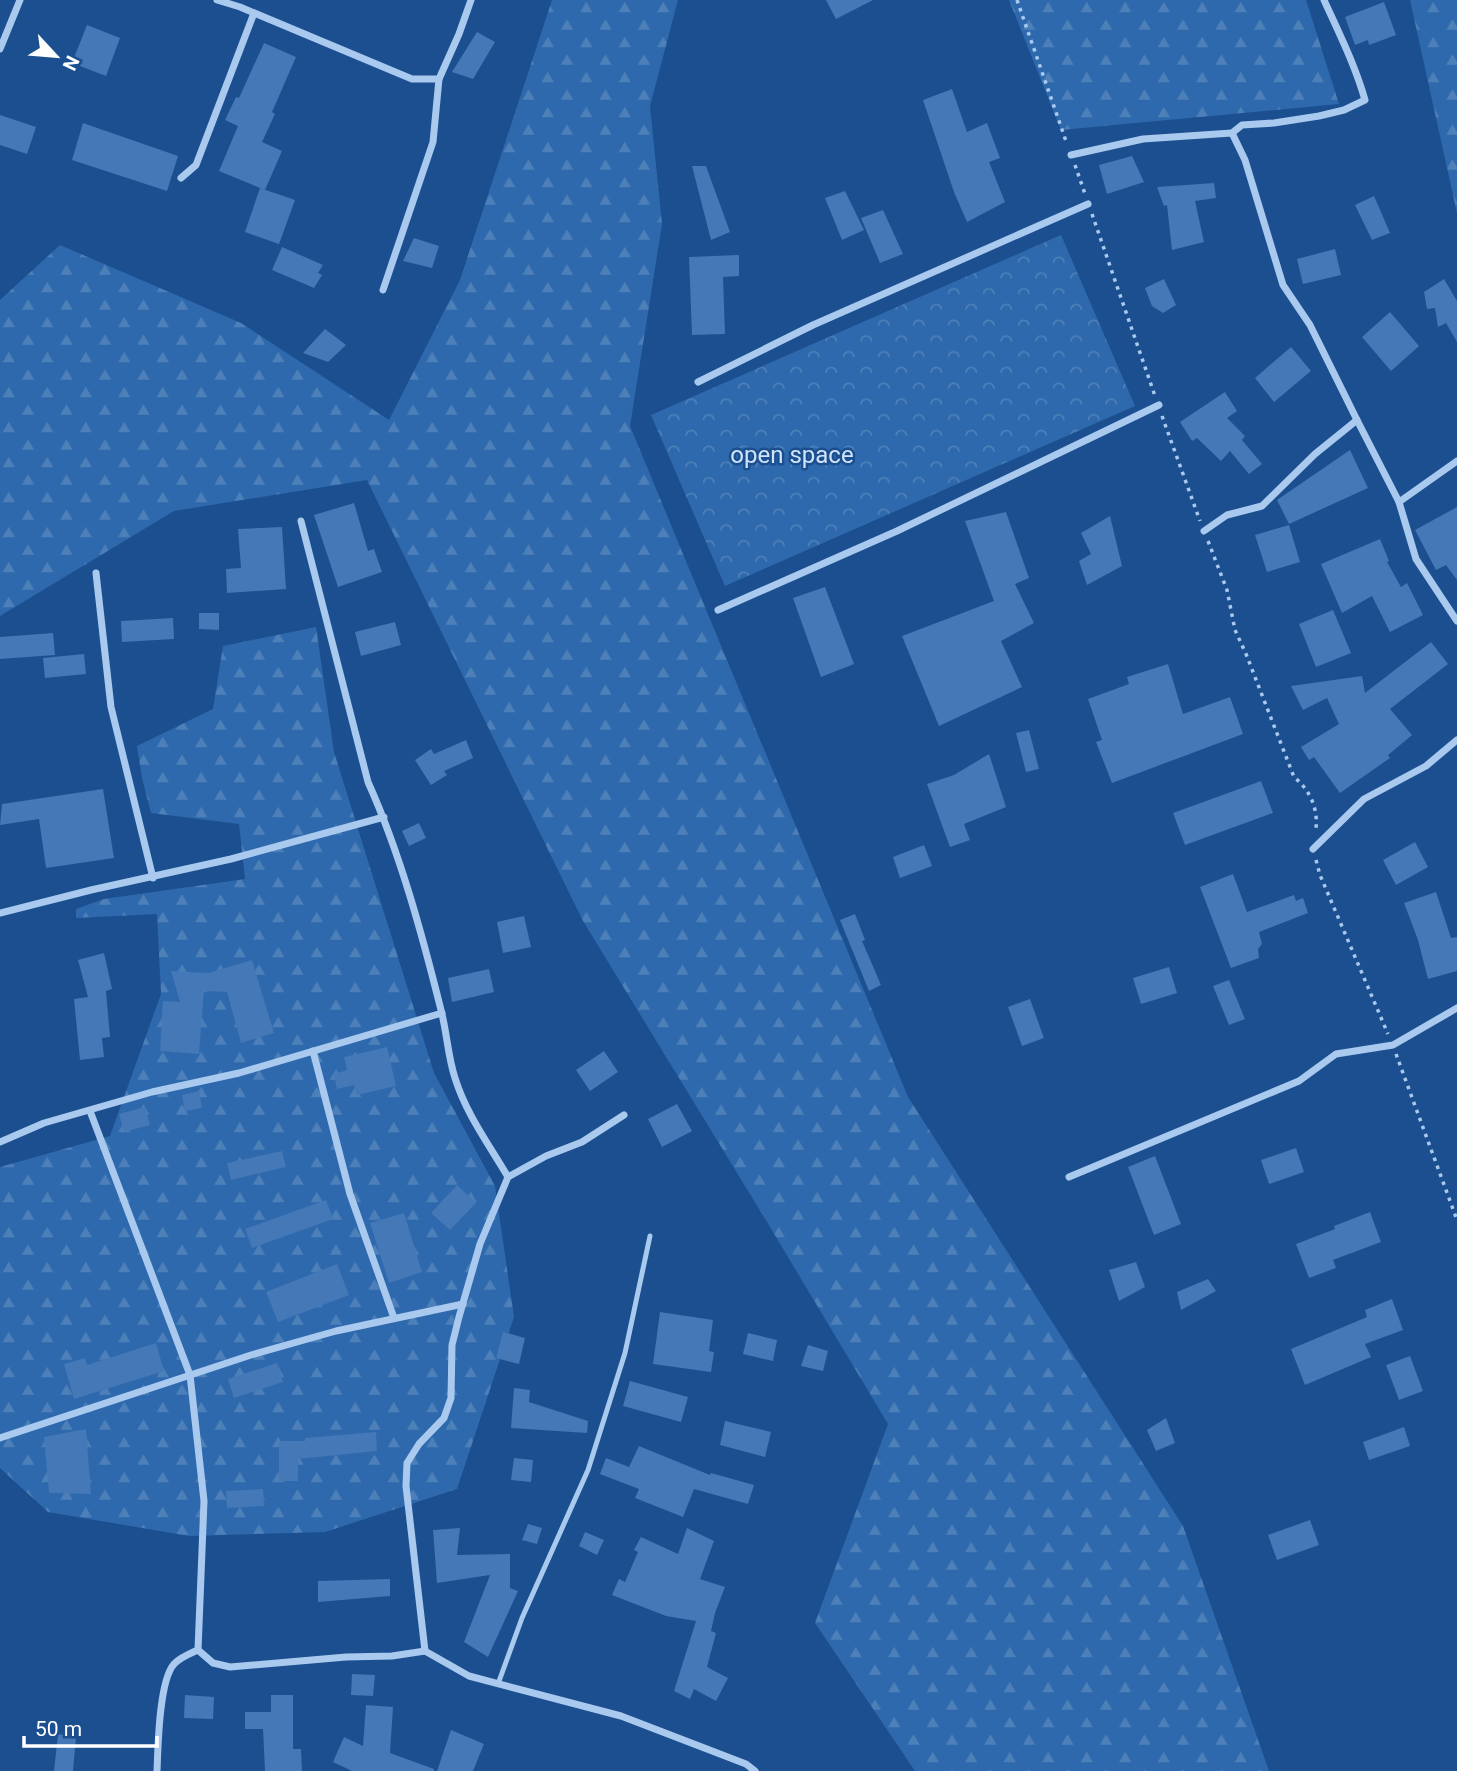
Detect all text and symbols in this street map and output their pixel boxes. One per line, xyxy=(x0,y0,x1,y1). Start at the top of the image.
north arrow xyxy=(21,21,91,91)
text: N xyxy=(58,52,84,74)
park label: open space xyxy=(730,441,854,469)
scale bar xyxy=(24,1704,158,1748)
text: 50 m xyxy=(35,1717,82,1741)

